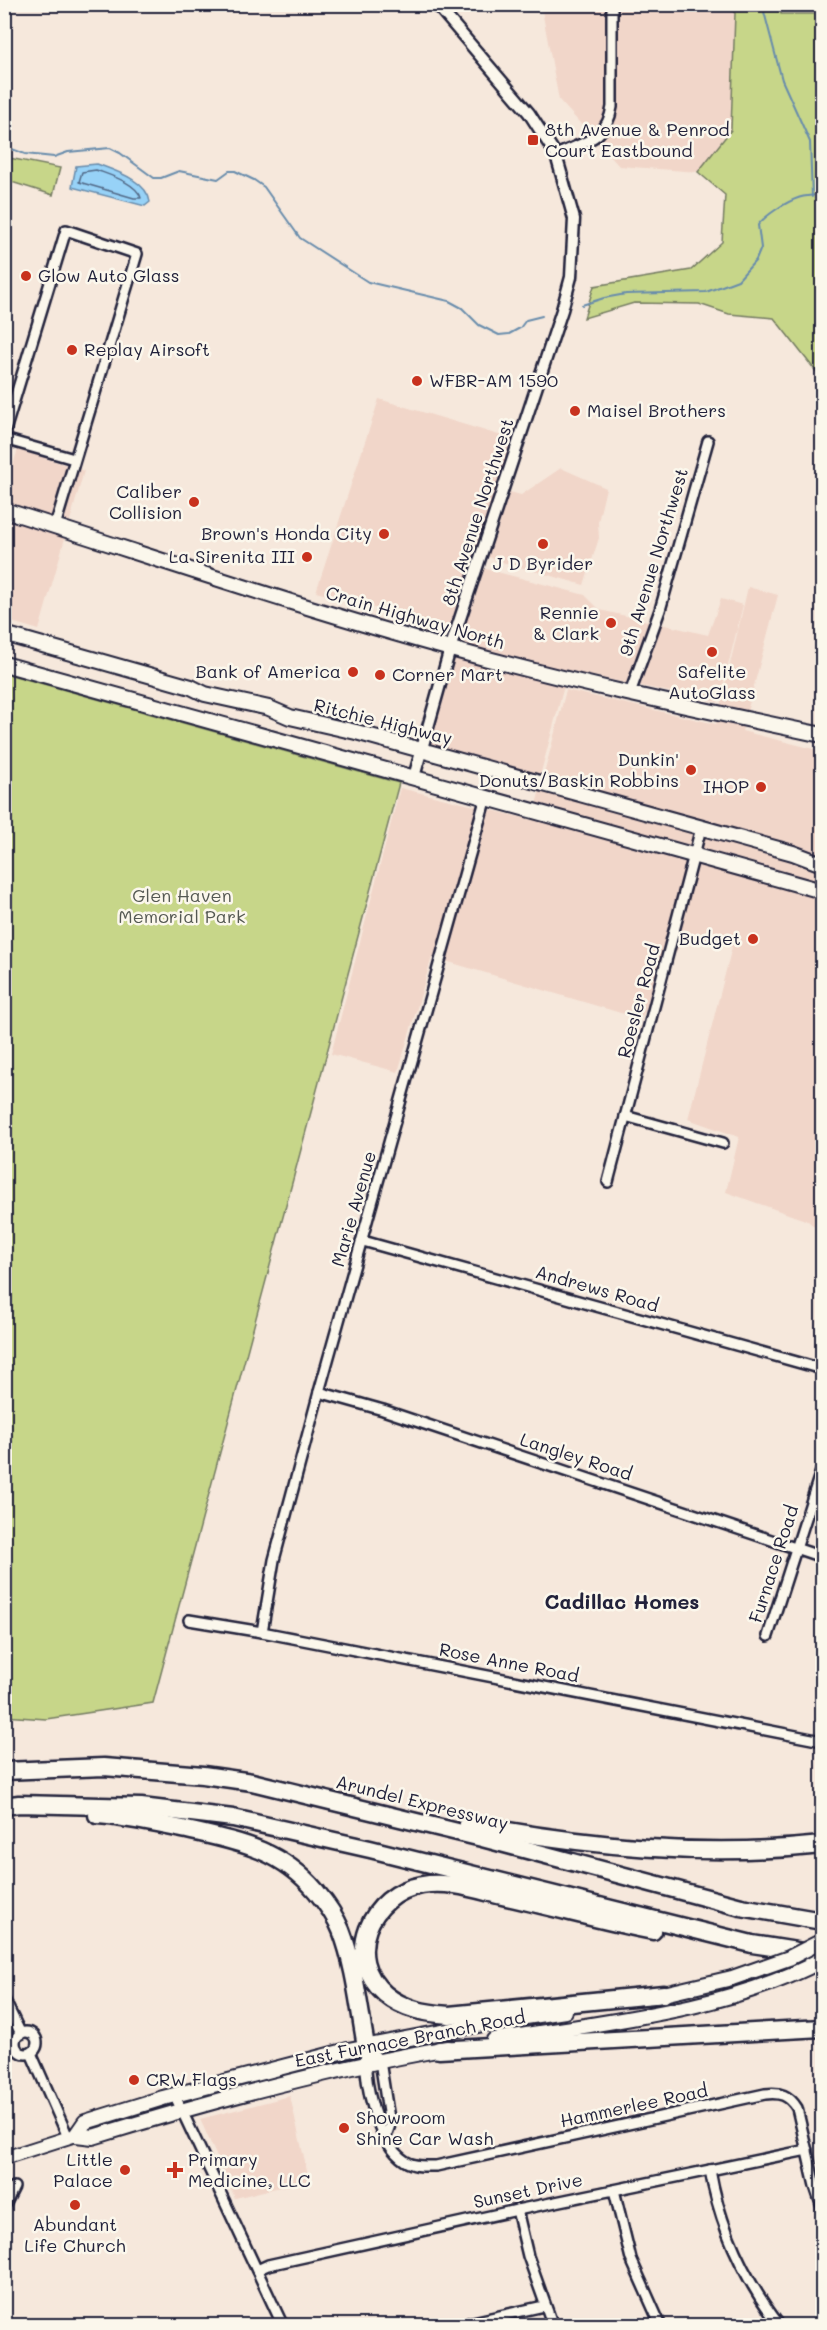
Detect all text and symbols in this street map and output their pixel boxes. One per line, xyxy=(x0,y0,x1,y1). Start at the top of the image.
place label: 8th Avenue & Penrod Court Eastbound xyxy=(545,117,730,162)
marker: 8th Avenue & Penrod Court Eastbound xyxy=(526,133,540,147)
place label: Glow Auto Glass xyxy=(38,263,179,287)
marker: Glow Auto Glass xyxy=(19,269,33,283)
place label: Replay Airsoft xyxy=(84,337,210,361)
marker: Replay Airsoft xyxy=(65,343,79,357)
place label: WFBR-AM 1590 xyxy=(429,368,558,392)
marker: WFBR-AM 1590 xyxy=(410,374,424,388)
place label: Maisel Brothers xyxy=(587,398,726,422)
marker: Maisel Brothers xyxy=(568,404,582,418)
street label: 8th Avenue Northwest xyxy=(435,415,519,608)
street label: 9th Avenue Northwest xyxy=(613,465,693,659)
place label: Caliber Collision xyxy=(109,479,182,524)
marker: Caliber Collision xyxy=(187,495,201,509)
place label: Brown's Honda City xyxy=(201,521,372,545)
marker: Brown's Honda City xyxy=(377,527,391,541)
marker: J D Byrider xyxy=(536,537,550,551)
place label: La Sirenita III xyxy=(169,544,295,568)
marker: La Sirenita III xyxy=(300,550,314,564)
place label: J D Byrider xyxy=(493,551,593,575)
street label: Crain Highway North xyxy=(323,580,507,654)
place label: Rennie & Clark xyxy=(533,600,599,645)
marker: Rennie & Clark xyxy=(604,616,618,630)
marker: Safelite AutoGlass xyxy=(705,645,719,659)
place label: Bank of America xyxy=(196,659,341,683)
place label: Safelite AutoGlass xyxy=(668,659,756,704)
place label: Corner Mart xyxy=(392,662,503,686)
marker: Bank of America xyxy=(346,665,360,679)
marker: Corner Mart xyxy=(373,668,387,682)
street label: Ritchie Highway xyxy=(312,692,455,750)
place label: Dunkin' Donuts/Baskin Robbins xyxy=(479,747,679,792)
marker: Dunkin' Donuts/Baskin Robbins xyxy=(684,763,698,777)
place label: IHOP xyxy=(703,774,749,798)
marker: IHOP xyxy=(754,780,768,794)
park label: Glen Haven Memorial Park xyxy=(118,883,246,928)
place label: Budget xyxy=(679,926,741,950)
marker: Budget xyxy=(746,932,760,946)
street label: Roesler Road xyxy=(611,941,665,1061)
street label: Marie Avenue xyxy=(325,1148,381,1269)
street label: Andrews Road xyxy=(533,1259,662,1317)
street label: Langley Road xyxy=(517,1427,636,1486)
street label: Furnace Road xyxy=(743,1502,803,1626)
district label: Cadillac Homes xyxy=(545,1588,699,1614)
street label: Rose Anne Road xyxy=(437,1637,581,1687)
street label: Arundel Expressway xyxy=(333,1769,511,1835)
street label: East Furnace Branch Road xyxy=(293,2004,527,2072)
place label: CRW Flags xyxy=(146,2067,237,2091)
marker: CRW Flags xyxy=(127,2073,141,2087)
street label: Hammerlee Road xyxy=(558,2078,710,2132)
place label: Showroom Shine Car Wash xyxy=(356,2105,493,2150)
marker: Showroom Shine Car Wash xyxy=(337,2121,351,2135)
place label: Little Palace xyxy=(53,2147,113,2192)
place label: Primary Medicine, LLC xyxy=(188,2147,311,2192)
marker: Primary Medicine, LLC xyxy=(166,2161,184,2179)
marker: Little Palace xyxy=(118,2163,132,2177)
street label: Sunset Drive xyxy=(471,2167,585,2213)
marker: Abundant Life Church xyxy=(68,2198,82,2212)
place label: Abundant Life Church xyxy=(24,2212,126,2257)

